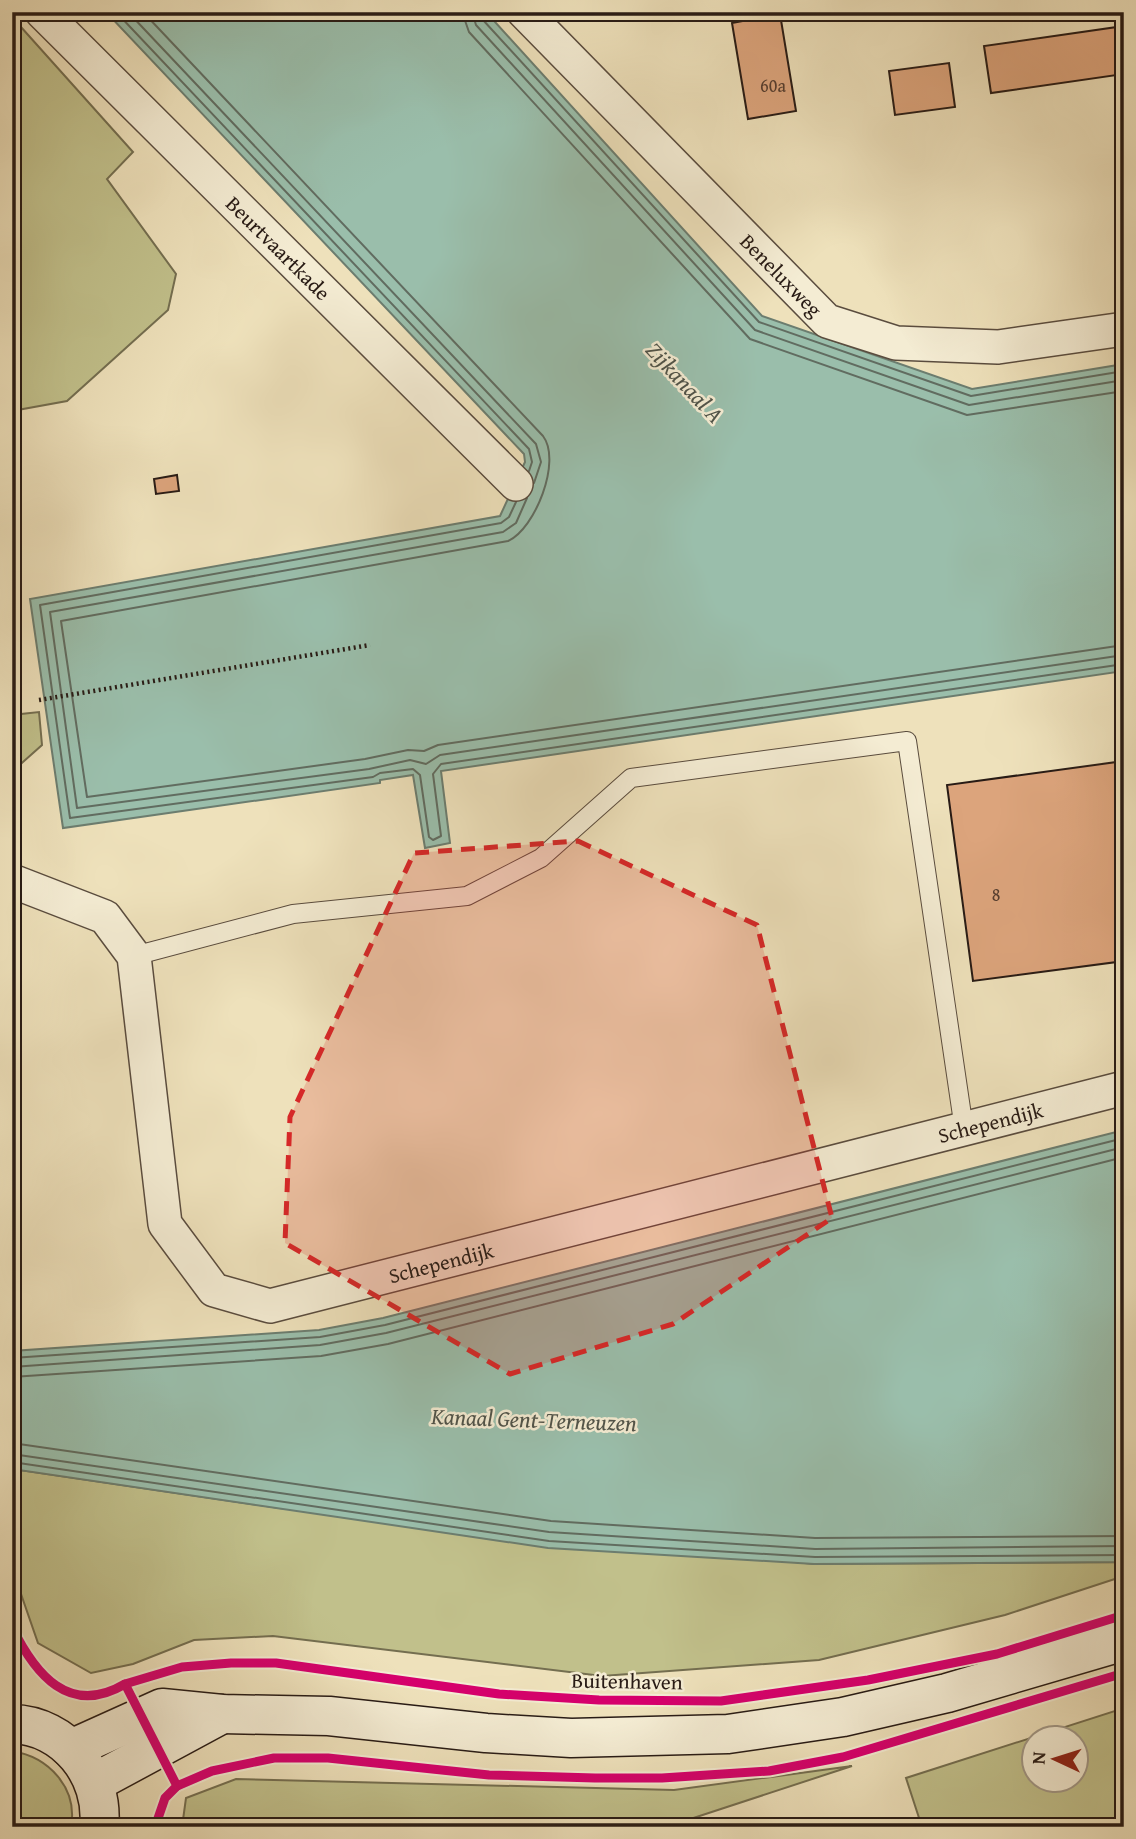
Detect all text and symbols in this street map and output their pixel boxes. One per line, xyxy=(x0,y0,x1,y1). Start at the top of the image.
house number: 60a xyxy=(760,72,786,99)
street label: Beurtvaartkade xyxy=(219,188,338,307)
street label: Beneluxweg xyxy=(733,226,830,324)
water label: Zijkanaal A xyxy=(639,334,731,430)
house number: 8 xyxy=(992,881,1000,908)
street label: Schependijk xyxy=(935,1094,1047,1150)
street label: Schependijk xyxy=(385,1234,497,1291)
water label: Kanaal Gent-Terneuzen xyxy=(430,1399,638,1439)
street label: Buitenhaven xyxy=(571,1665,683,1697)
north arrow xyxy=(1020,1724,1090,1794)
text: N xyxy=(1024,1750,1052,1765)

